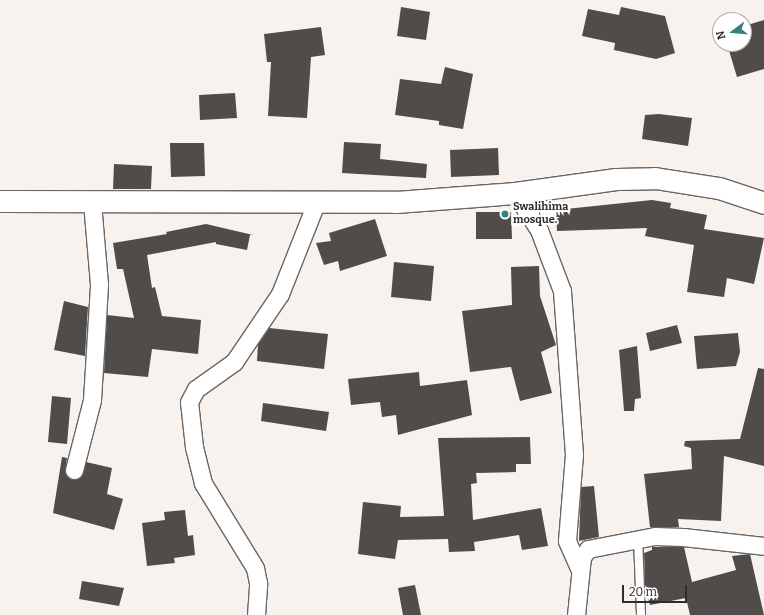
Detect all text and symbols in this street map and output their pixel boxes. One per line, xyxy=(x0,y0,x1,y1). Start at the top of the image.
north arrow xyxy=(712,12,752,52)
text: N xyxy=(714,29,728,41)
place label: Swalihima mosque. xyxy=(513,201,568,227)
marker: Swalihima mosque. xyxy=(500,209,510,219)
scale bar xyxy=(624,577,689,603)
text: 20 m xyxy=(629,585,657,599)

